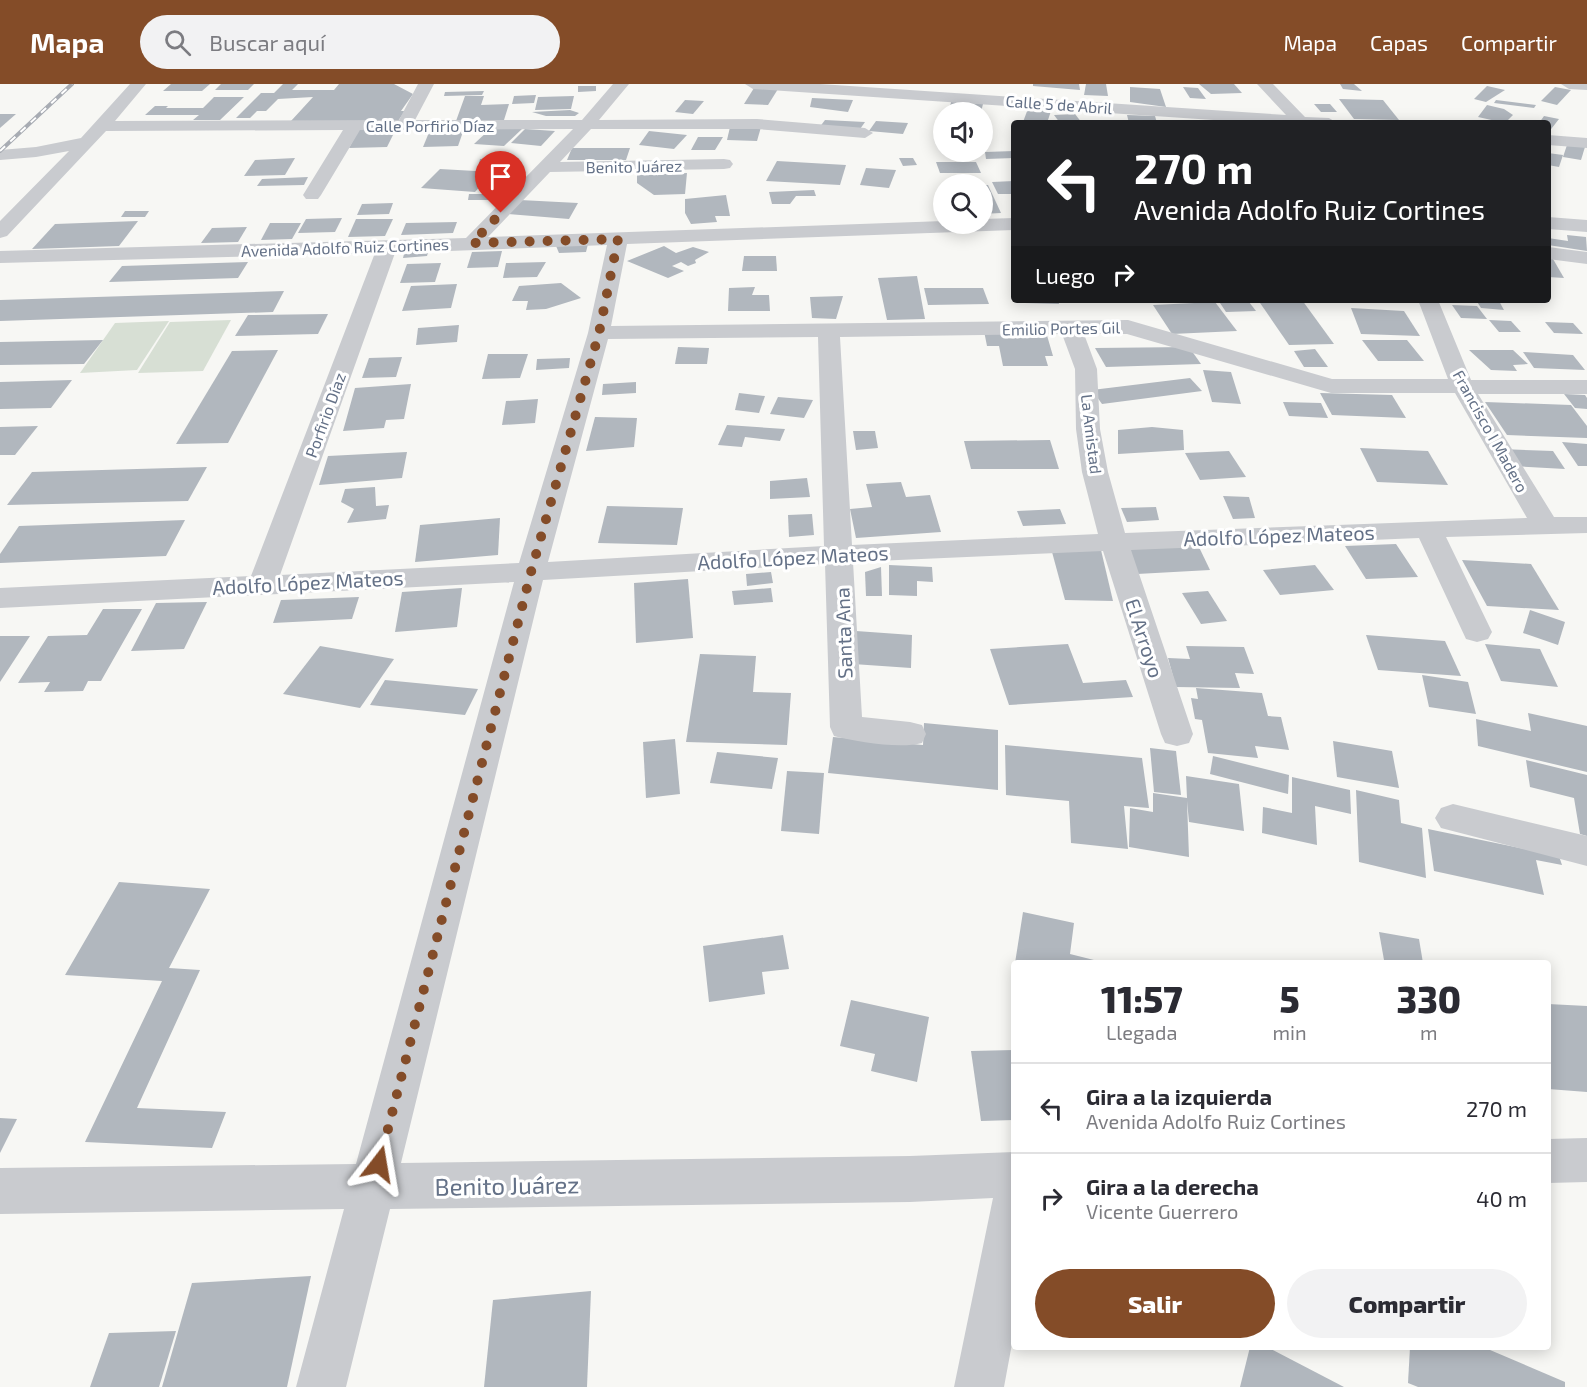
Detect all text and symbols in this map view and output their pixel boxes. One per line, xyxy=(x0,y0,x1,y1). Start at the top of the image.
search box xyxy=(140,15,560,69)
text: Mapa xyxy=(30,25,104,59)
icon: search xyxy=(161,26,194,59)
text: Buscar aquí xyxy=(209,29,325,55)
text: Mapa xyxy=(1283,30,1337,55)
text: Capas xyxy=(1370,30,1428,55)
text: Compartir xyxy=(1461,30,1557,55)
street label: Calle 5 de Abril xyxy=(1005,91,1113,117)
map controls xyxy=(933,102,993,234)
button: sound xyxy=(933,102,993,162)
street label: Calle Porfirio Díaz xyxy=(366,116,494,135)
text: 270 m xyxy=(1134,142,1253,192)
icon: left xyxy=(1035,144,1113,222)
pin xyxy=(475,151,526,213)
street label: Benito Juárez xyxy=(586,156,682,176)
icon: arrive xyxy=(484,160,517,193)
button: search xyxy=(933,174,993,234)
text: Avenida Adolfo Ruiz Cortines xyxy=(1134,193,1485,225)
street label: Avenida Adolfo Ruiz Cortines xyxy=(241,234,449,260)
icon: right xyxy=(1107,258,1140,291)
text: Luego xyxy=(1035,262,1095,288)
street label: Emilio Portes Gil xyxy=(1002,317,1121,339)
street label: Francisco I Madero xyxy=(1450,367,1532,495)
street label: Porfirio Díaz xyxy=(301,370,349,460)
street label: La Amistad xyxy=(1078,393,1106,475)
street label: Adolfo López Mateos xyxy=(1183,520,1375,550)
street label: Adolfo López Mateos xyxy=(697,540,889,574)
street label: Adolfo López Mateos xyxy=(212,565,404,599)
street label: Santa Ana xyxy=(829,587,857,679)
street label: El Arroyo xyxy=(1121,595,1169,681)
text: 11:57 xyxy=(1101,977,1183,1020)
text: 5 xyxy=(1279,977,1300,1020)
text: 330 xyxy=(1397,977,1461,1020)
text: Llegada xyxy=(1106,1020,1177,1044)
text: min xyxy=(1273,1020,1307,1044)
text: m xyxy=(1420,1020,1438,1044)
text: Gira a la izquierda xyxy=(1086,1083,1272,1109)
icon: left xyxy=(1035,1092,1068,1125)
text: 270 m xyxy=(1466,1095,1527,1121)
text: Avenida Adolfo Ruiz Cortines xyxy=(1086,1109,1346,1133)
position arrow xyxy=(347,1132,411,1196)
street label: Benito Juárez xyxy=(434,1169,580,1201)
text: Gira a la derecha xyxy=(1086,1173,1259,1199)
icon: right xyxy=(1035,1182,1068,1215)
text: 40 m xyxy=(1476,1185,1527,1211)
text: Vicente Guerrero xyxy=(1086,1199,1238,1223)
button: Salir xyxy=(1035,1269,1275,1338)
button: Compartir xyxy=(1287,1269,1527,1338)

